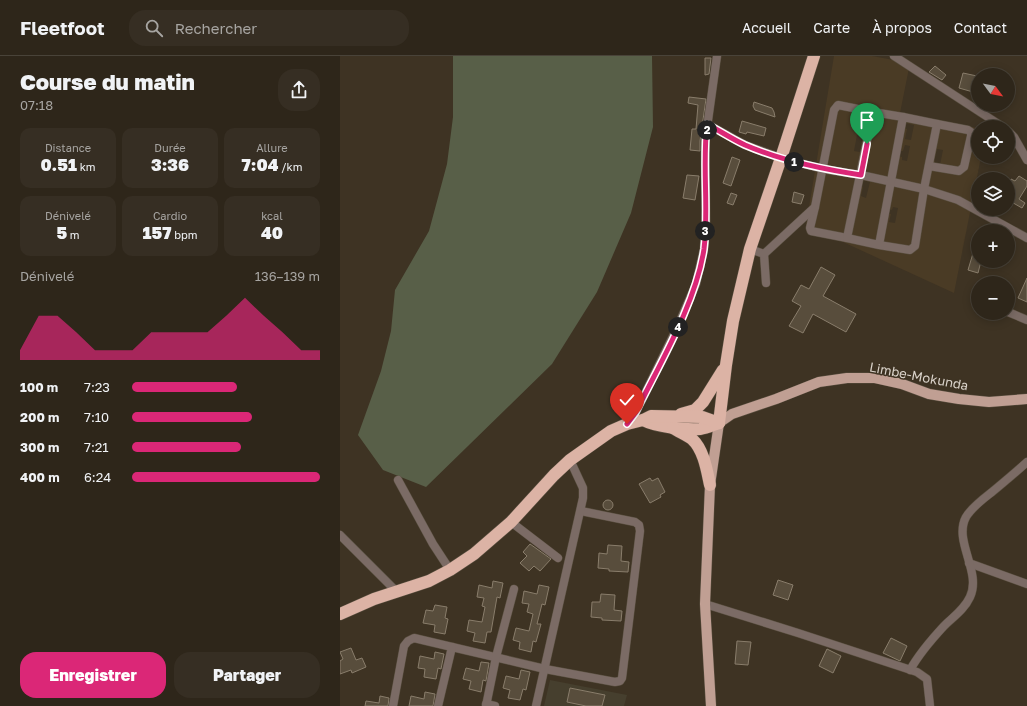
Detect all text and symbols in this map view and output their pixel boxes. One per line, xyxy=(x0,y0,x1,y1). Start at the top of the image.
search box xyxy=(129,10,409,46)
text: Fleetfoot xyxy=(20,16,105,39)
icon: search xyxy=(143,17,165,39)
text: Rechercher xyxy=(175,19,257,37)
text: Accueil xyxy=(742,19,791,36)
text: Carte xyxy=(813,19,850,36)
text: À propos xyxy=(872,19,932,36)
text: Contact xyxy=(954,19,1007,36)
text: Course du matin xyxy=(20,68,195,95)
north arrow xyxy=(971,68,1015,112)
map controls xyxy=(971,68,1015,320)
button: share xyxy=(278,69,320,111)
text: 07:18 xyxy=(20,97,53,113)
pin xyxy=(850,103,884,144)
icon: arrive xyxy=(856,109,878,131)
pin: 2 xyxy=(697,120,717,140)
button: locate xyxy=(971,120,1015,164)
text: 2 xyxy=(704,123,710,136)
text: Distance xyxy=(45,141,91,154)
text: Durée xyxy=(154,141,186,154)
text: Allure xyxy=(256,141,288,154)
pin: 1 xyxy=(784,152,804,172)
text: 0.51 xyxy=(40,154,77,175)
text: 3:36 xyxy=(151,154,189,175)
text: 7:04 xyxy=(242,154,278,175)
text: 1 xyxy=(791,155,797,168)
text: km xyxy=(77,160,96,173)
text: /km xyxy=(278,160,302,173)
button: layers xyxy=(971,172,1015,216)
text: Dénivelé xyxy=(45,209,91,222)
text: Cardio xyxy=(153,209,187,222)
text: kcal xyxy=(261,209,283,222)
pin: 3 xyxy=(695,221,715,241)
text: 5 xyxy=(56,222,67,243)
text: 157 xyxy=(142,222,171,243)
text: 40 xyxy=(261,222,283,243)
text: 3 xyxy=(702,224,708,237)
button: + xyxy=(971,224,1015,268)
text: m xyxy=(67,228,80,241)
text: bpm xyxy=(171,228,198,241)
text: Dénivelé xyxy=(20,268,74,284)
text: 136–139 m xyxy=(255,268,320,284)
button: − xyxy=(971,276,1015,320)
pin: 4 xyxy=(668,317,688,337)
text: 4 xyxy=(675,320,681,333)
street label: Limbe-Mokunda xyxy=(868,359,970,393)
text: 100 m xyxy=(20,379,58,395)
text: 7:23 xyxy=(84,379,110,395)
pin xyxy=(610,383,644,424)
icon: check xyxy=(616,389,638,411)
text: 200 m xyxy=(20,409,59,425)
text: 7:10 xyxy=(84,409,109,425)
text: 300 m xyxy=(20,439,59,455)
text: 7:21 xyxy=(84,439,109,455)
text: 400 m xyxy=(20,469,60,485)
text: 6:24 xyxy=(84,469,111,485)
button: Enregistrer xyxy=(20,652,166,698)
button: Partager xyxy=(174,652,320,698)

